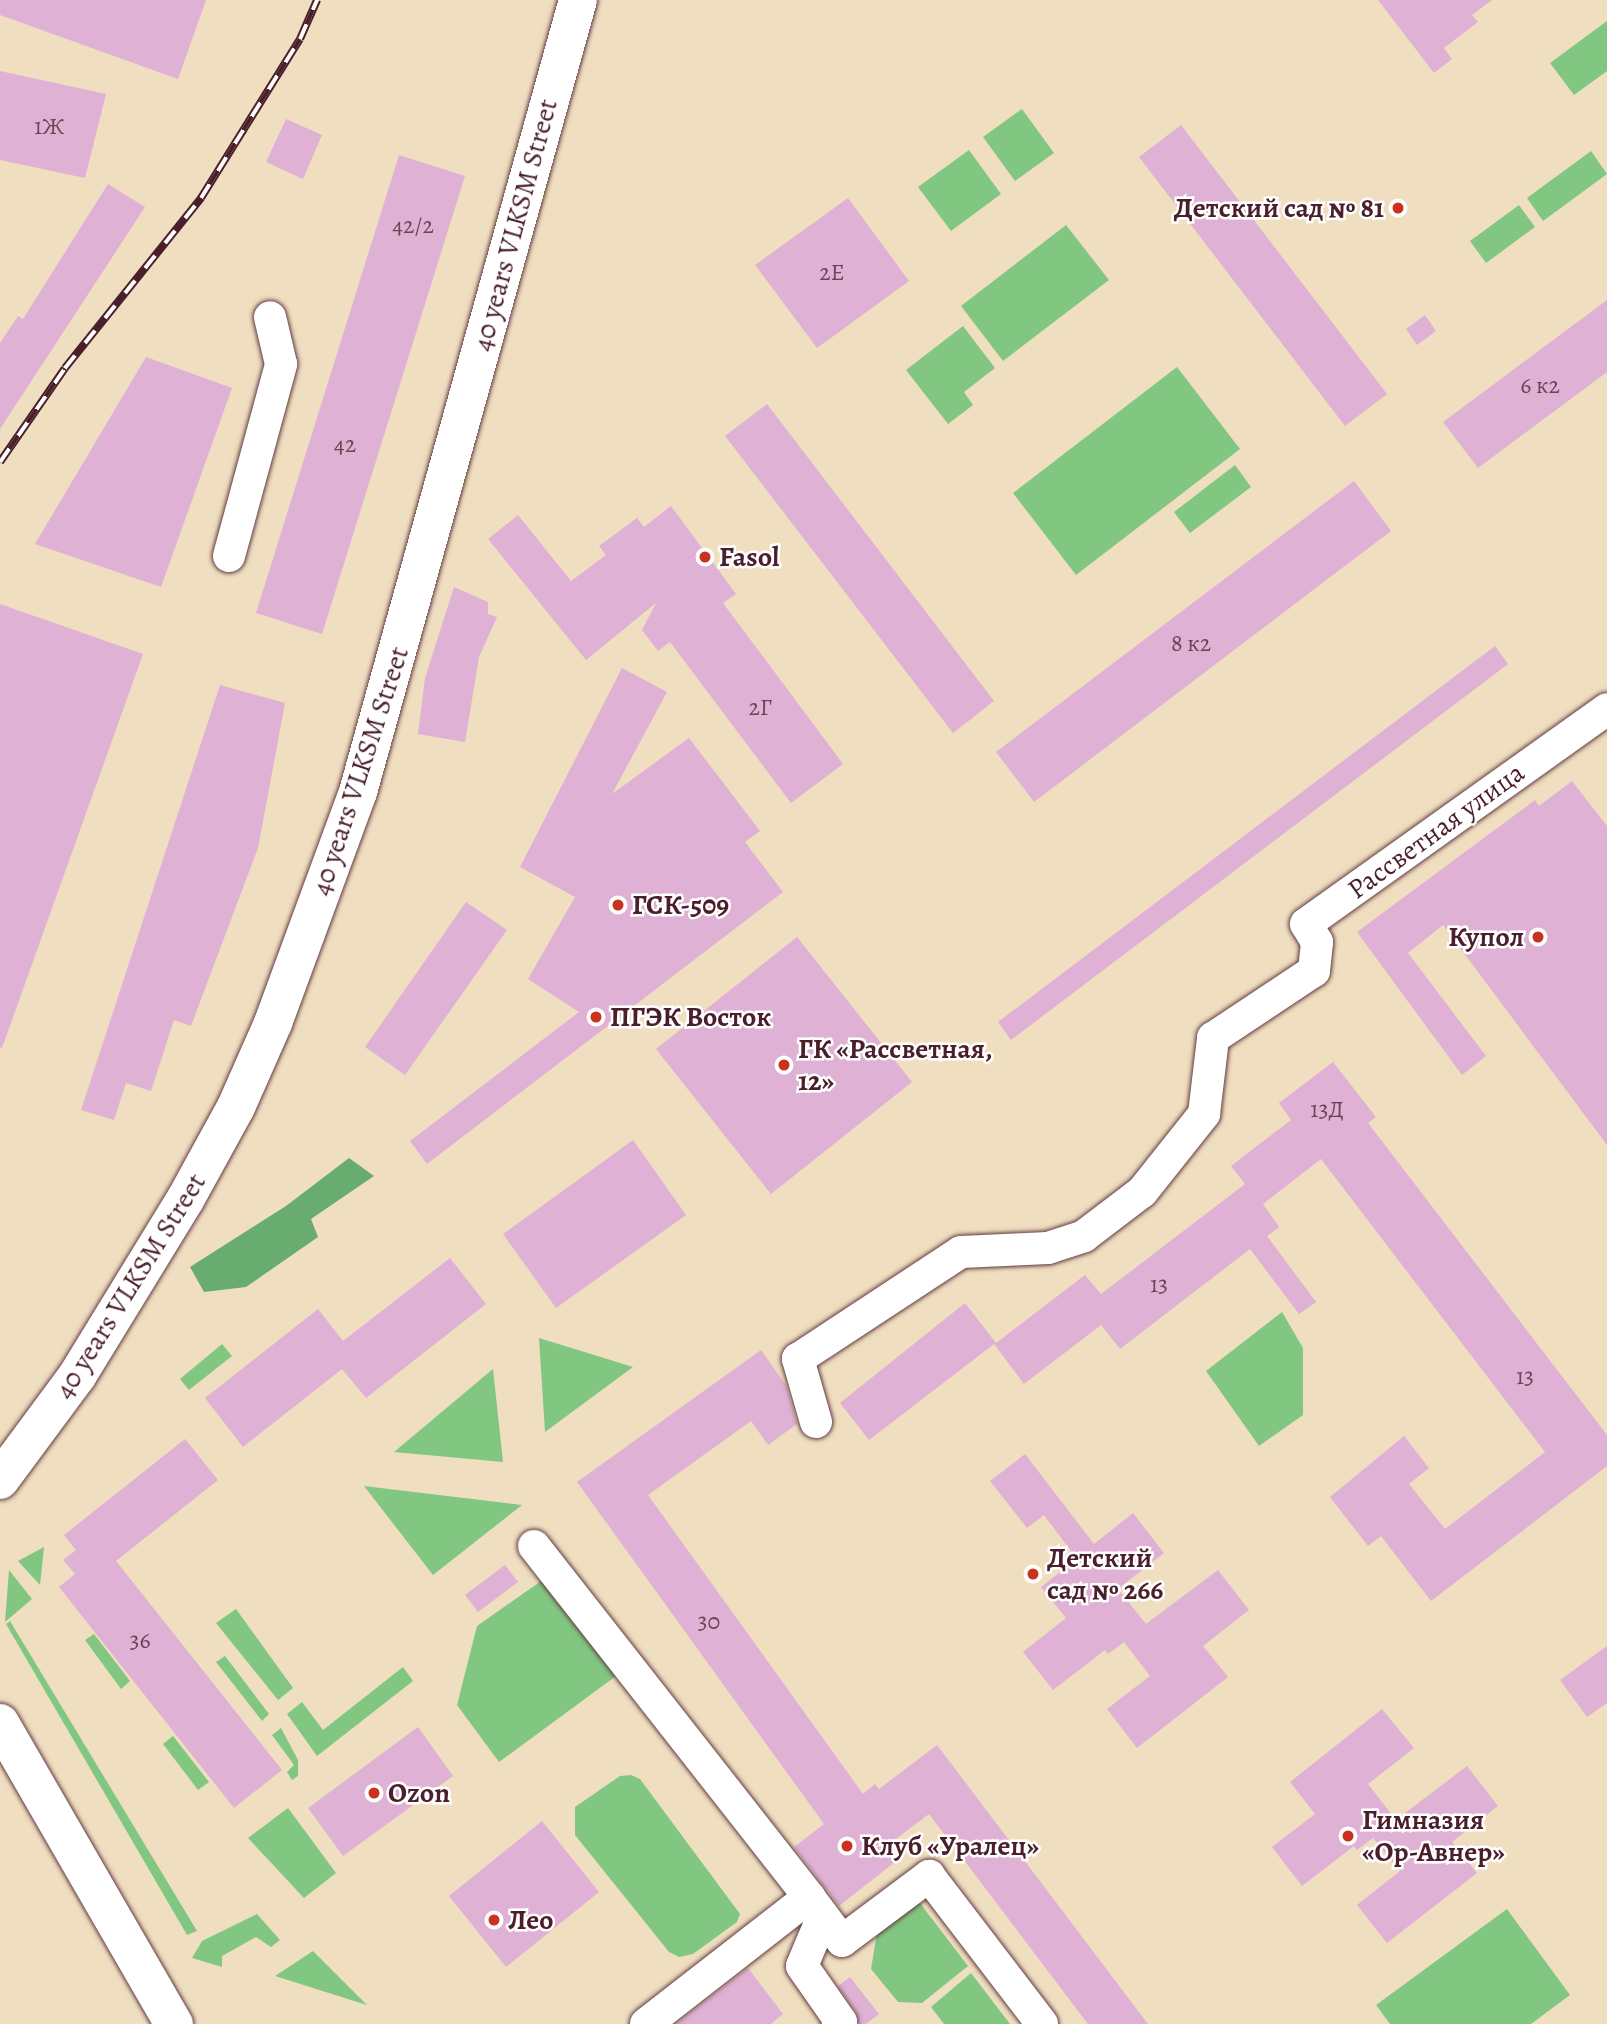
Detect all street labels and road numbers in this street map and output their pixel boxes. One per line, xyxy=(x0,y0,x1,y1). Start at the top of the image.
street label: 40 years VLKSM Street xyxy=(465,95,565,355)
street label: 40 years VLKSM Street xyxy=(304,642,416,900)
street label: Рассветная улица xyxy=(1341,756,1531,906)
street label: 40 years VLKSM Street xyxy=(47,1167,213,1405)

